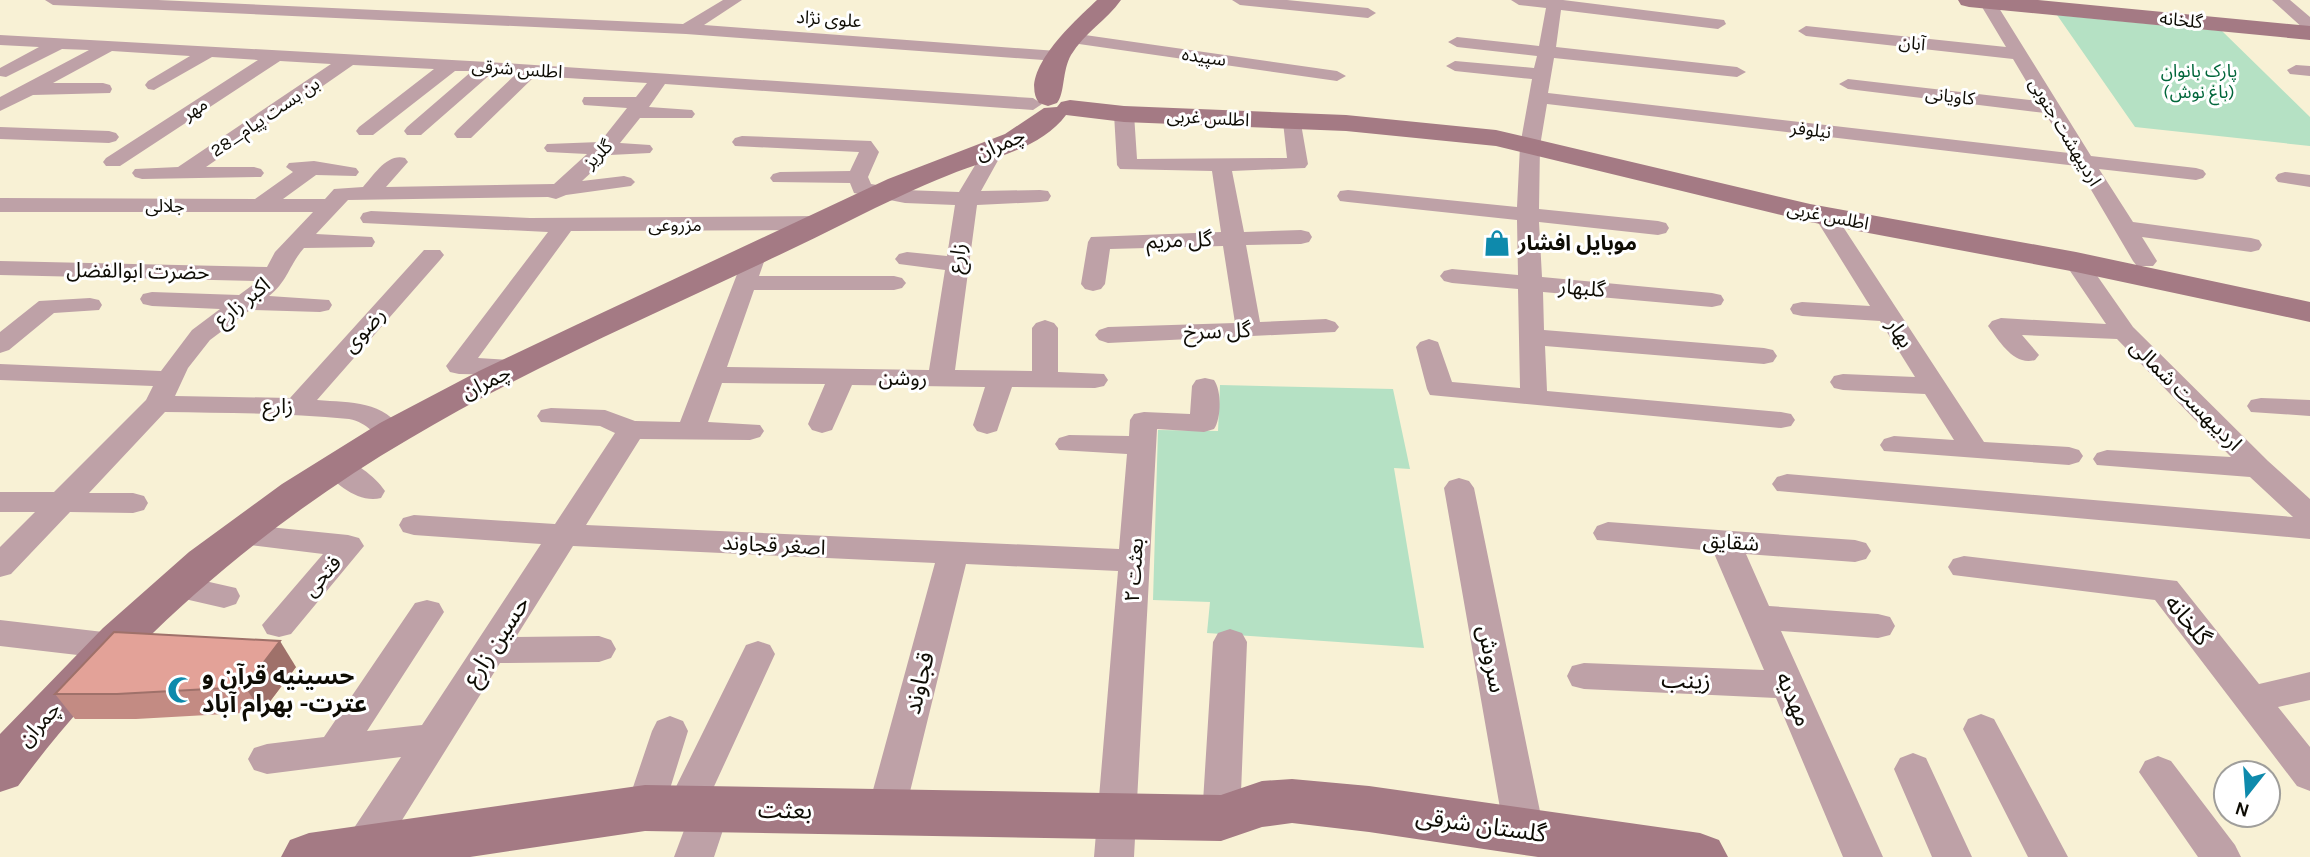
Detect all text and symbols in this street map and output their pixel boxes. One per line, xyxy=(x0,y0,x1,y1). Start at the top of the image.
street label: علوی نژاد xyxy=(796,6,862,32)
street label: گلخانه xyxy=(2158,7,2204,33)
street label: آبان xyxy=(1898,31,1927,55)
street label: سپیده xyxy=(1180,43,1228,71)
street label: اطلس شرقی xyxy=(471,55,563,83)
park label: پارک بانوان (باغ نوش) xyxy=(2161,60,2237,106)
street label: بن بست پیام_28 xyxy=(206,72,325,164)
street label: اردیبهشت جنوبی xyxy=(2024,74,2106,190)
street label: کاویانی xyxy=(1924,82,1976,110)
street label: مهر xyxy=(177,93,212,126)
street label: اطلس غربی xyxy=(1166,105,1250,131)
street label: نیلوفر xyxy=(1788,116,1833,143)
street label: چمران xyxy=(972,123,1029,166)
street label: گلریز xyxy=(578,135,618,174)
street label: جلالی xyxy=(145,195,185,217)
street label: اطلس غربی xyxy=(1785,197,1871,235)
street label: مزروعی xyxy=(648,214,702,236)
street label: گل مریم xyxy=(1146,227,1213,256)
shop icon: موبایل افشار xyxy=(1482,228,1512,258)
place label: موبایل افشار xyxy=(1517,231,1637,255)
street label: زارع xyxy=(943,241,974,275)
street label: حضرت ابوالفضل xyxy=(66,258,210,284)
street label: اکبر زارع xyxy=(209,272,277,334)
street label: گلبهار xyxy=(1557,274,1607,302)
street label: رضوی xyxy=(338,303,390,357)
street label: بهار xyxy=(1881,313,1918,352)
street label: گل سرخ xyxy=(1183,318,1251,347)
street label: اردیبهست شمالی xyxy=(2125,334,2247,456)
street label: چمران xyxy=(458,360,515,405)
street label: روشن xyxy=(878,366,928,390)
street label: زارع xyxy=(262,394,293,421)
street label: شقایق xyxy=(1702,528,1760,557)
street label: اصغر قجاوند xyxy=(722,530,826,560)
street label: بعثت ۲ xyxy=(1120,537,1148,603)
street label: فتحی xyxy=(298,551,346,601)
street label: گلخانه xyxy=(2159,589,2218,652)
street label: حسین زارع xyxy=(457,591,538,693)
street label: سروش xyxy=(1472,623,1512,695)
street label: قجاوند xyxy=(898,649,940,717)
place label: حسینیه قرآن و عترت- بهرام آباد xyxy=(202,662,367,722)
street label: زینب xyxy=(1661,665,1711,695)
street label: مهدیه xyxy=(1770,668,1818,730)
mosque icon: حسینیه قرآن و عترت- بهرام آباد xyxy=(166,675,196,705)
street label: چمران xyxy=(13,697,66,752)
north arrow xyxy=(2212,759,2282,829)
street label: بعثت xyxy=(758,796,812,824)
text: N xyxy=(2233,797,2252,822)
street label: گلستان شرقی xyxy=(1414,802,1549,848)

